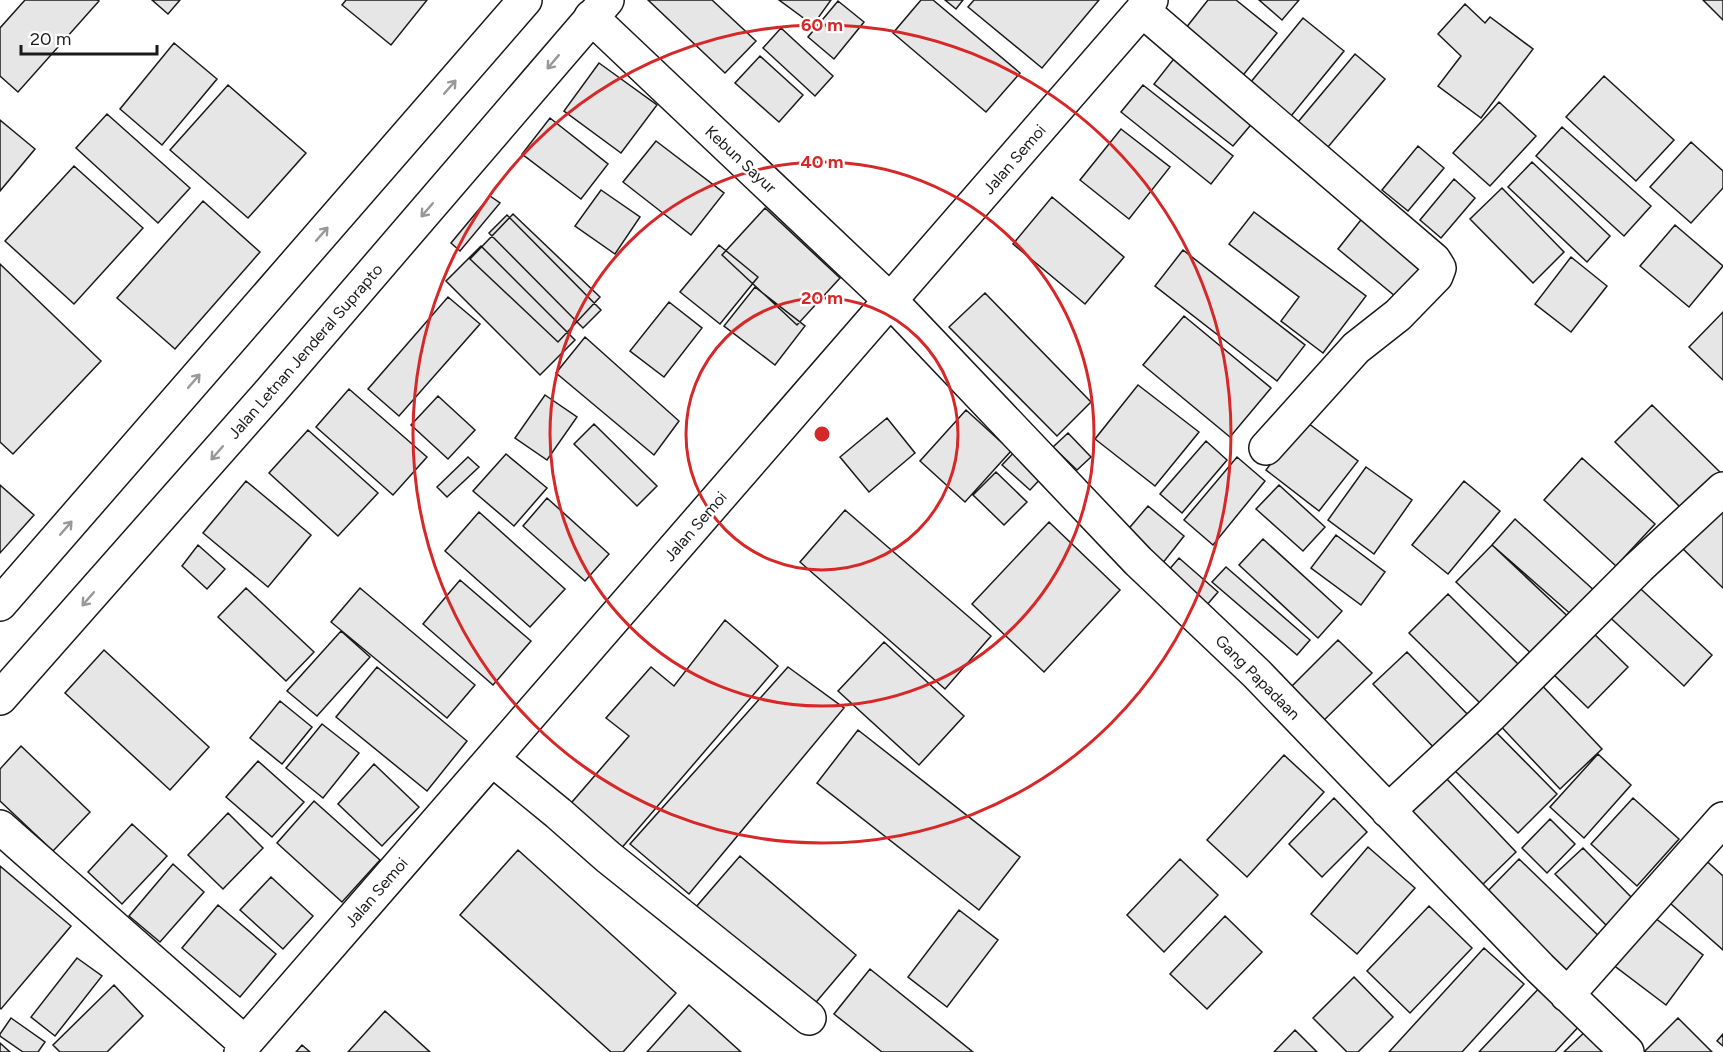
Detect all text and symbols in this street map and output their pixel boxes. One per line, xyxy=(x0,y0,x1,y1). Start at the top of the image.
text: 60 m xyxy=(801,14,843,36)
scale bar xyxy=(21,18,158,56)
text: 20 m xyxy=(30,28,71,50)
one-way arrow xyxy=(547,54,560,70)
one-way arrow xyxy=(442,79,456,95)
street label: Jalan Semoi xyxy=(979,121,1050,198)
street label: Kebun Sayur xyxy=(701,122,781,197)
text: 40 m xyxy=(800,151,844,173)
one-way arrow xyxy=(420,202,434,217)
one-way arrow xyxy=(315,227,329,242)
street label: Jalan Letnan Jenderal Suprapto xyxy=(224,260,387,443)
text: 20 m xyxy=(801,287,843,309)
one-way arrow xyxy=(187,374,201,389)
centre of rings xyxy=(812,424,832,444)
one-way arrow xyxy=(210,445,224,460)
street label: Jalan Semoi xyxy=(660,488,731,565)
one-way arrow xyxy=(59,521,73,536)
one-way arrow xyxy=(81,591,95,606)
street label: Gang Papadaan xyxy=(1211,631,1304,724)
street label: Jalan Semoi xyxy=(341,854,412,931)

